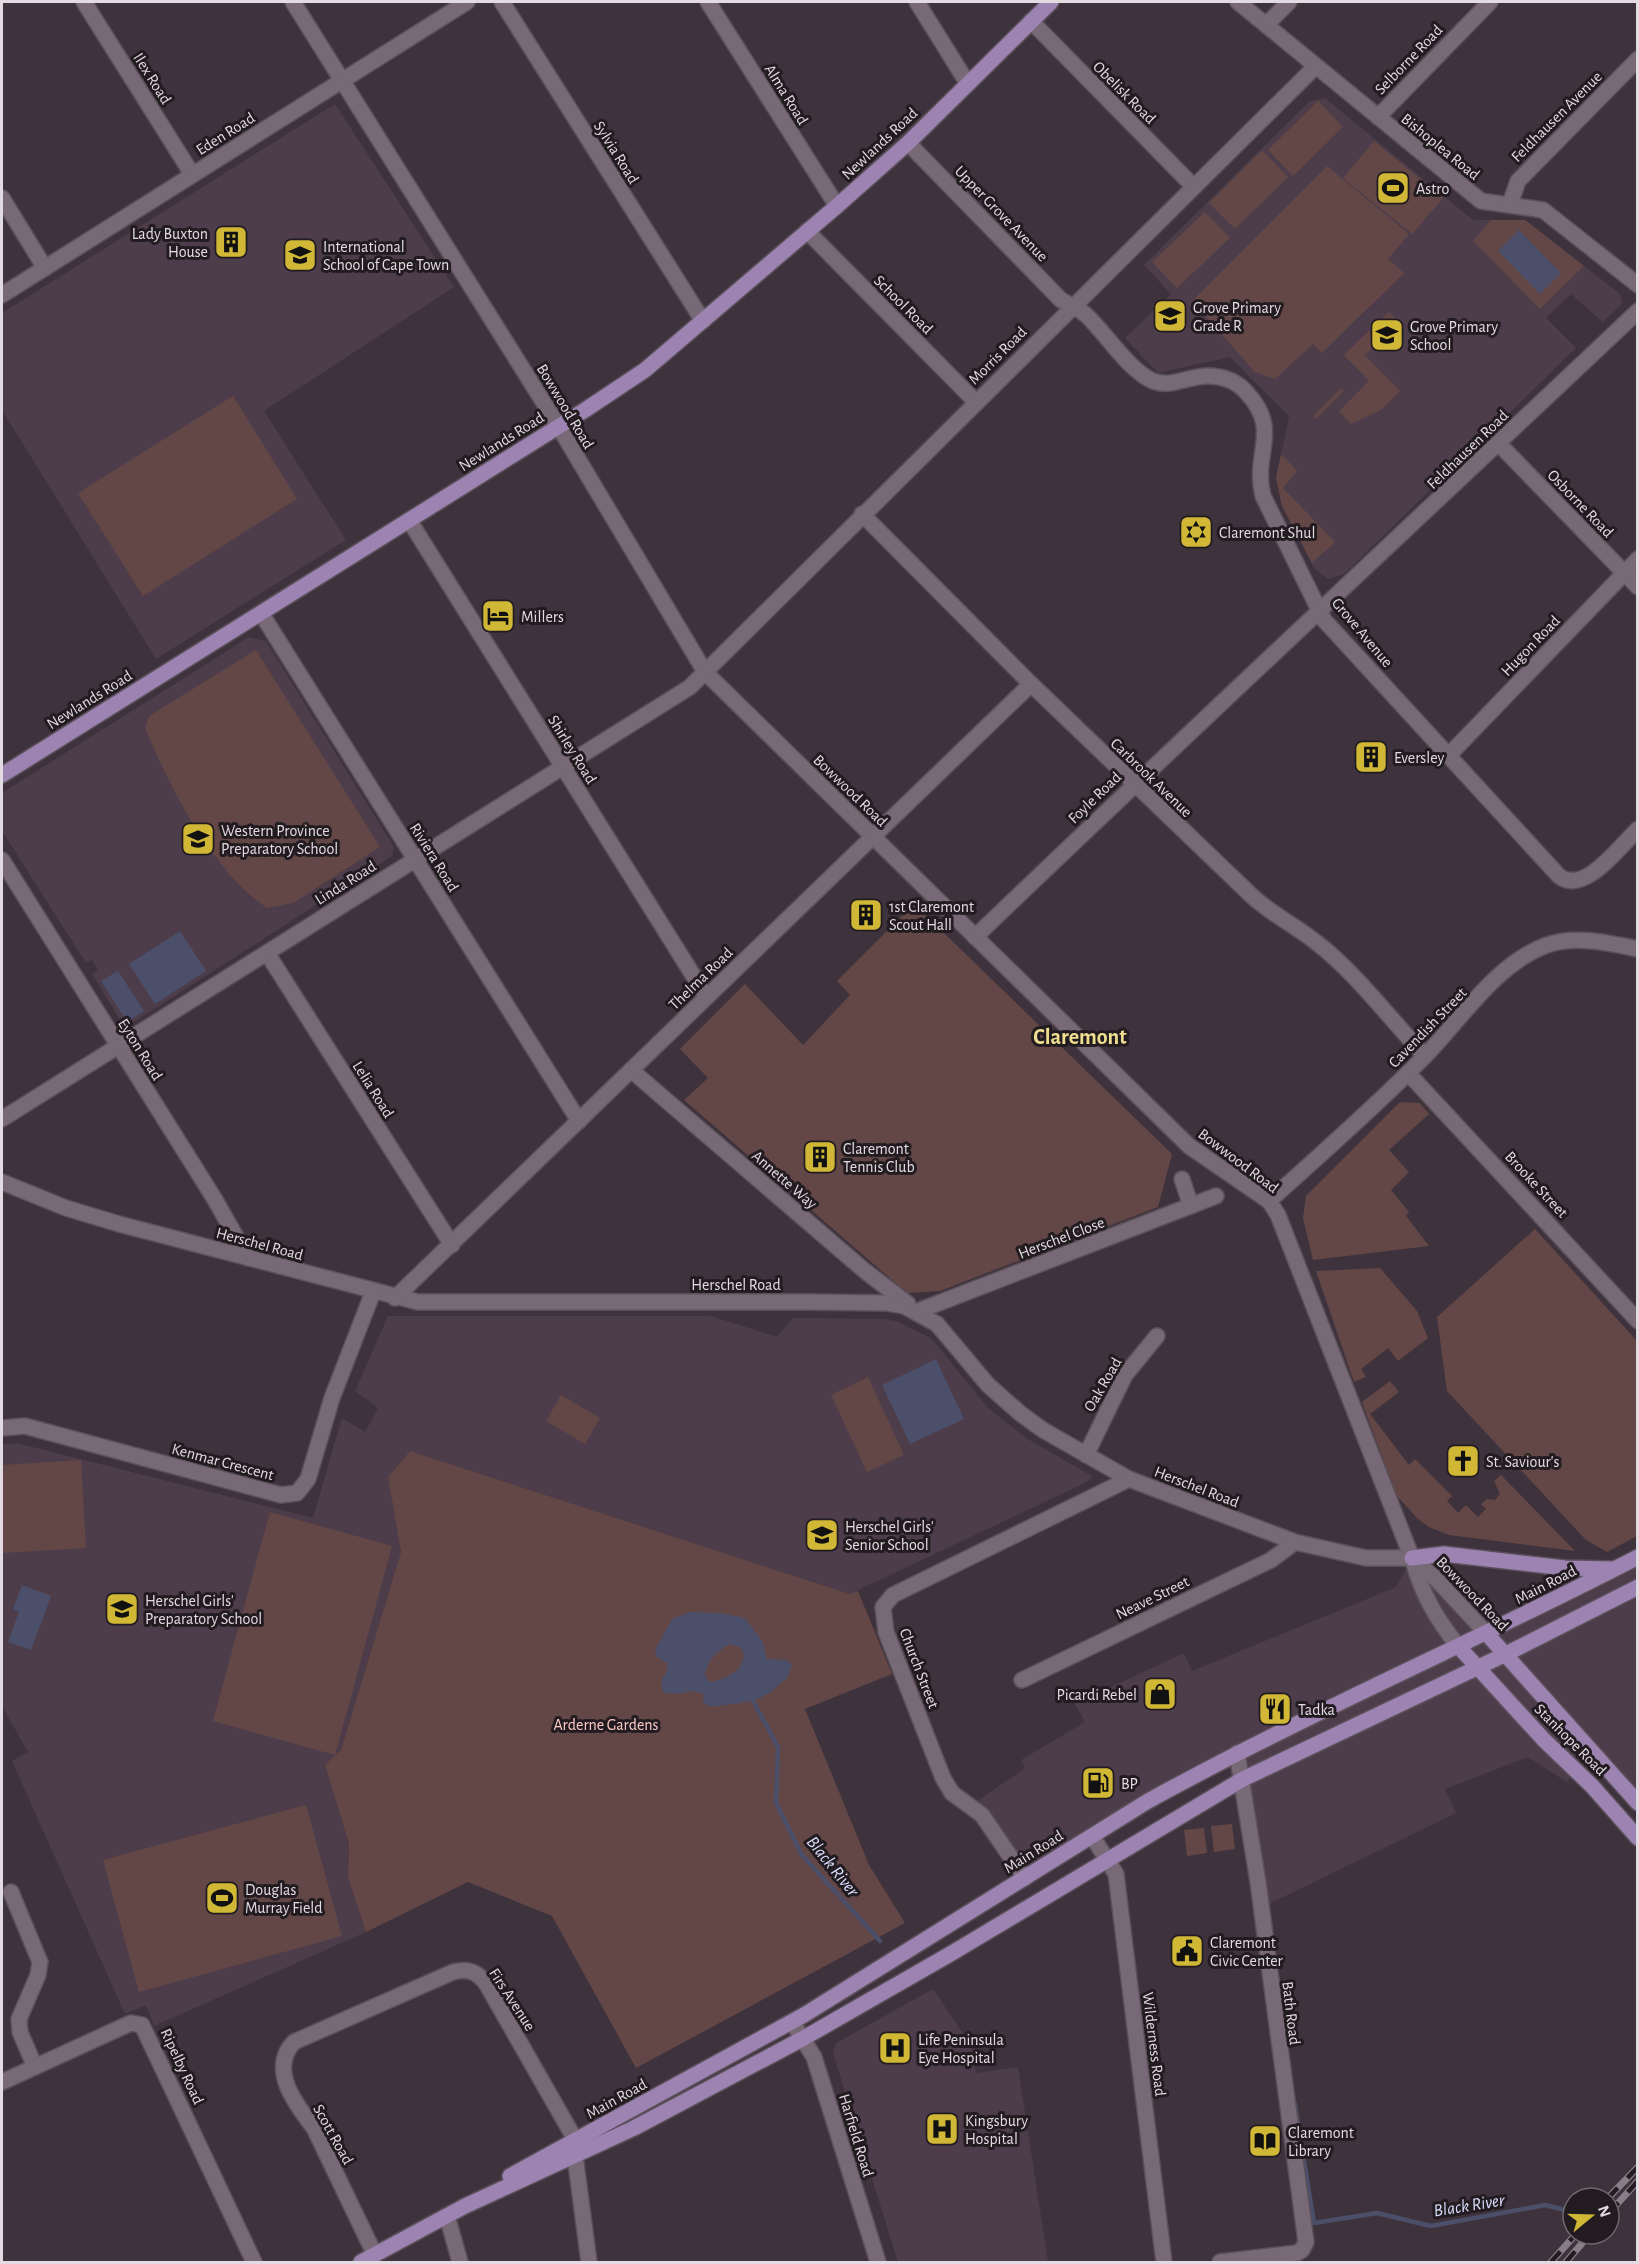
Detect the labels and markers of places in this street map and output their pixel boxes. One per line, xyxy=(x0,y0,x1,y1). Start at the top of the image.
sports icon: Astro xyxy=(1375,170,1411,206)
place label: Astro xyxy=(1416,181,1449,197)
building icon: Lady Buxton House xyxy=(213,224,249,260)
place label: Lady Buxton House xyxy=(132,226,208,260)
school or university icon: International School of Cape Town xyxy=(282,237,318,273)
place label: International School of Cape Town xyxy=(323,239,449,273)
school or university icon: Grove Primary Grade R xyxy=(1152,298,1188,334)
place label: Grove Primary Grade R xyxy=(1193,300,1281,334)
school or university icon: Grove Primary School xyxy=(1369,317,1405,353)
place label: Grove Primary School xyxy=(1410,319,1498,353)
synagogue icon: Claremont Shul xyxy=(1178,514,1214,550)
place label: Claremont Shul xyxy=(1219,525,1315,541)
hotel icon: Millers xyxy=(480,598,516,634)
place label: Millers xyxy=(521,609,564,625)
building icon: Eversley xyxy=(1353,739,1389,775)
place label: Eversley xyxy=(1394,750,1445,767)
school or university icon: Western Province Preparatory School xyxy=(180,821,216,857)
place label: Western Province Preparatory School xyxy=(221,823,338,858)
building icon: 1st Claremont Scout Hall xyxy=(848,897,884,933)
place label: 1st Claremont Scout Hall xyxy=(889,899,974,933)
building icon: Claremont Tennis Club xyxy=(802,1139,838,1175)
place label: Claremont Tennis Club xyxy=(843,1141,915,1175)
church icon: St. Saviour's xyxy=(1445,1443,1481,1479)
place label: St. Saviour's xyxy=(1486,1454,1560,1470)
school or university icon: Herschel Girls' Senior School xyxy=(804,1517,840,1553)
place label: Herschel Girls' Senior School xyxy=(845,1519,934,1553)
school or university icon: Herschel Girls' Preparatory School xyxy=(104,1591,140,1627)
place label: Herschel Girls' Preparatory School xyxy=(145,1593,262,1628)
shop icon: Picardi Rebel xyxy=(1142,1676,1178,1712)
place label: Picardi Rebel xyxy=(1056,1687,1137,1703)
restaurant icon: Tadka xyxy=(1257,1691,1293,1727)
place label: Tadka xyxy=(1298,1702,1335,1718)
fuel station icon: BP xyxy=(1080,1765,1116,1801)
place label: BP xyxy=(1121,1776,1138,1792)
sports icon: Douglas Murray Field xyxy=(204,1880,240,1916)
place label: Douglas Murray Field xyxy=(245,1882,323,1917)
public building icon: Claremont Civic Center xyxy=(1169,1933,1205,1969)
place label: Claremont Civic Center xyxy=(1210,1935,1284,1969)
hospital icon: Life Peninsula Eye Hospital xyxy=(877,2030,913,2066)
place label: Life Peninsula Eye Hospital xyxy=(918,2032,1004,2067)
hospital icon: Kingsbury Hospital xyxy=(924,2111,960,2147)
place label: Kingsbury Hospital xyxy=(965,2113,1028,2147)
library icon: Claremont Library xyxy=(1247,2123,1283,2159)
place label: Claremont Library xyxy=(1288,2125,1354,2160)

